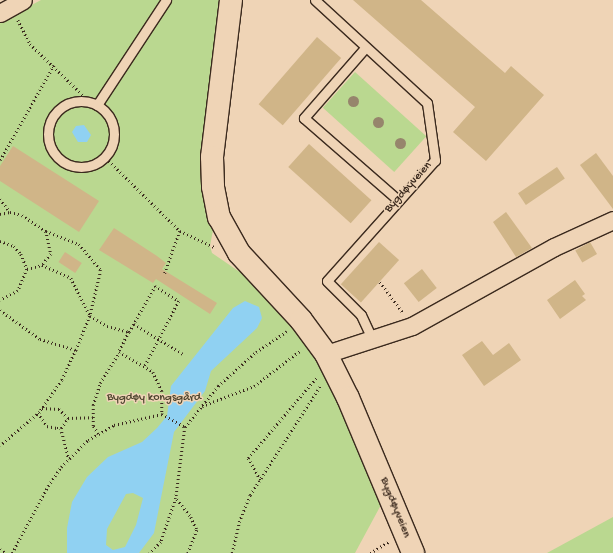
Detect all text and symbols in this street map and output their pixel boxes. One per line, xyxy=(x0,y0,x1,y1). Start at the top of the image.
street label: Bygdøyveien xyxy=(382,159,436,217)
park label: Bygdøy kongsgård xyxy=(107,392,201,406)
street label: Bygdøyveien xyxy=(375,476,413,540)

